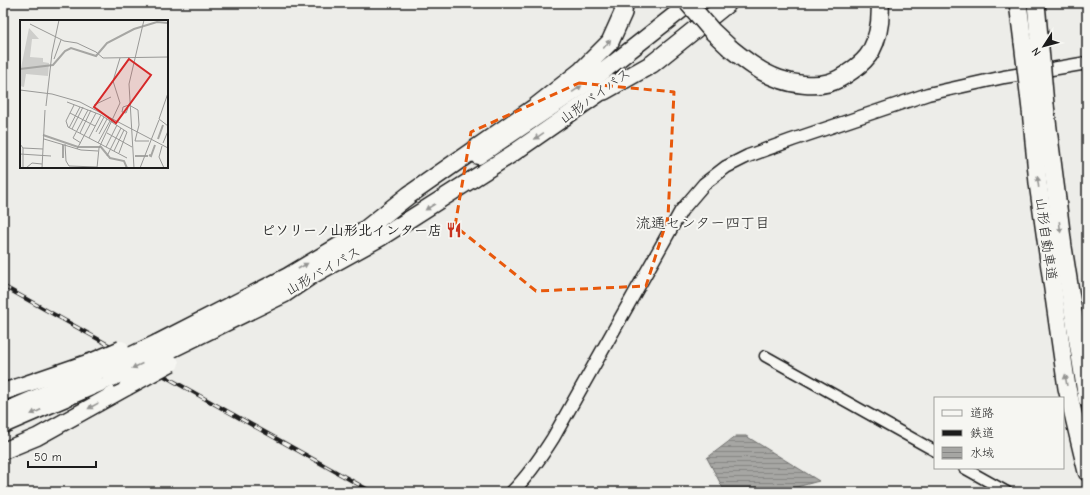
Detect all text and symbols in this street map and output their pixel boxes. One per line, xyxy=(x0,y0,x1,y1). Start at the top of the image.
inset map xyxy=(20,20,168,168)
north arrow xyxy=(1024,26,1064,66)
one-way arrow xyxy=(603,38,612,49)
text: N xyxy=(1029,45,1044,58)
street label: 山形バイパス xyxy=(556,65,634,127)
one-way arrow xyxy=(571,86,583,93)
one-way arrow xyxy=(534,132,544,140)
one-way arrow xyxy=(1035,176,1041,188)
street label: 山形自動車道 xyxy=(1032,196,1060,282)
one-way arrow xyxy=(424,203,436,210)
district label: 流通センター四丁目 xyxy=(636,214,770,232)
restaurant icon: ピソリーノ山形北インター店 xyxy=(445,221,463,239)
one-way arrow xyxy=(1057,221,1063,233)
place label: ピソリーノ山形北インター店 xyxy=(261,222,442,239)
street label: 山形バイパス xyxy=(282,243,364,299)
one-way arrow xyxy=(297,263,309,270)
one-way arrow xyxy=(131,363,143,369)
one-way arrow xyxy=(1063,374,1069,386)
legend xyxy=(934,397,1064,469)
one-way arrow xyxy=(87,402,99,409)
text: 道路 xyxy=(970,406,994,420)
one-way arrow xyxy=(29,409,41,415)
text: 鉄道 xyxy=(970,426,994,440)
scale bar xyxy=(28,443,96,469)
text: 水域 xyxy=(970,446,994,460)
text: 50 m xyxy=(34,450,62,464)

